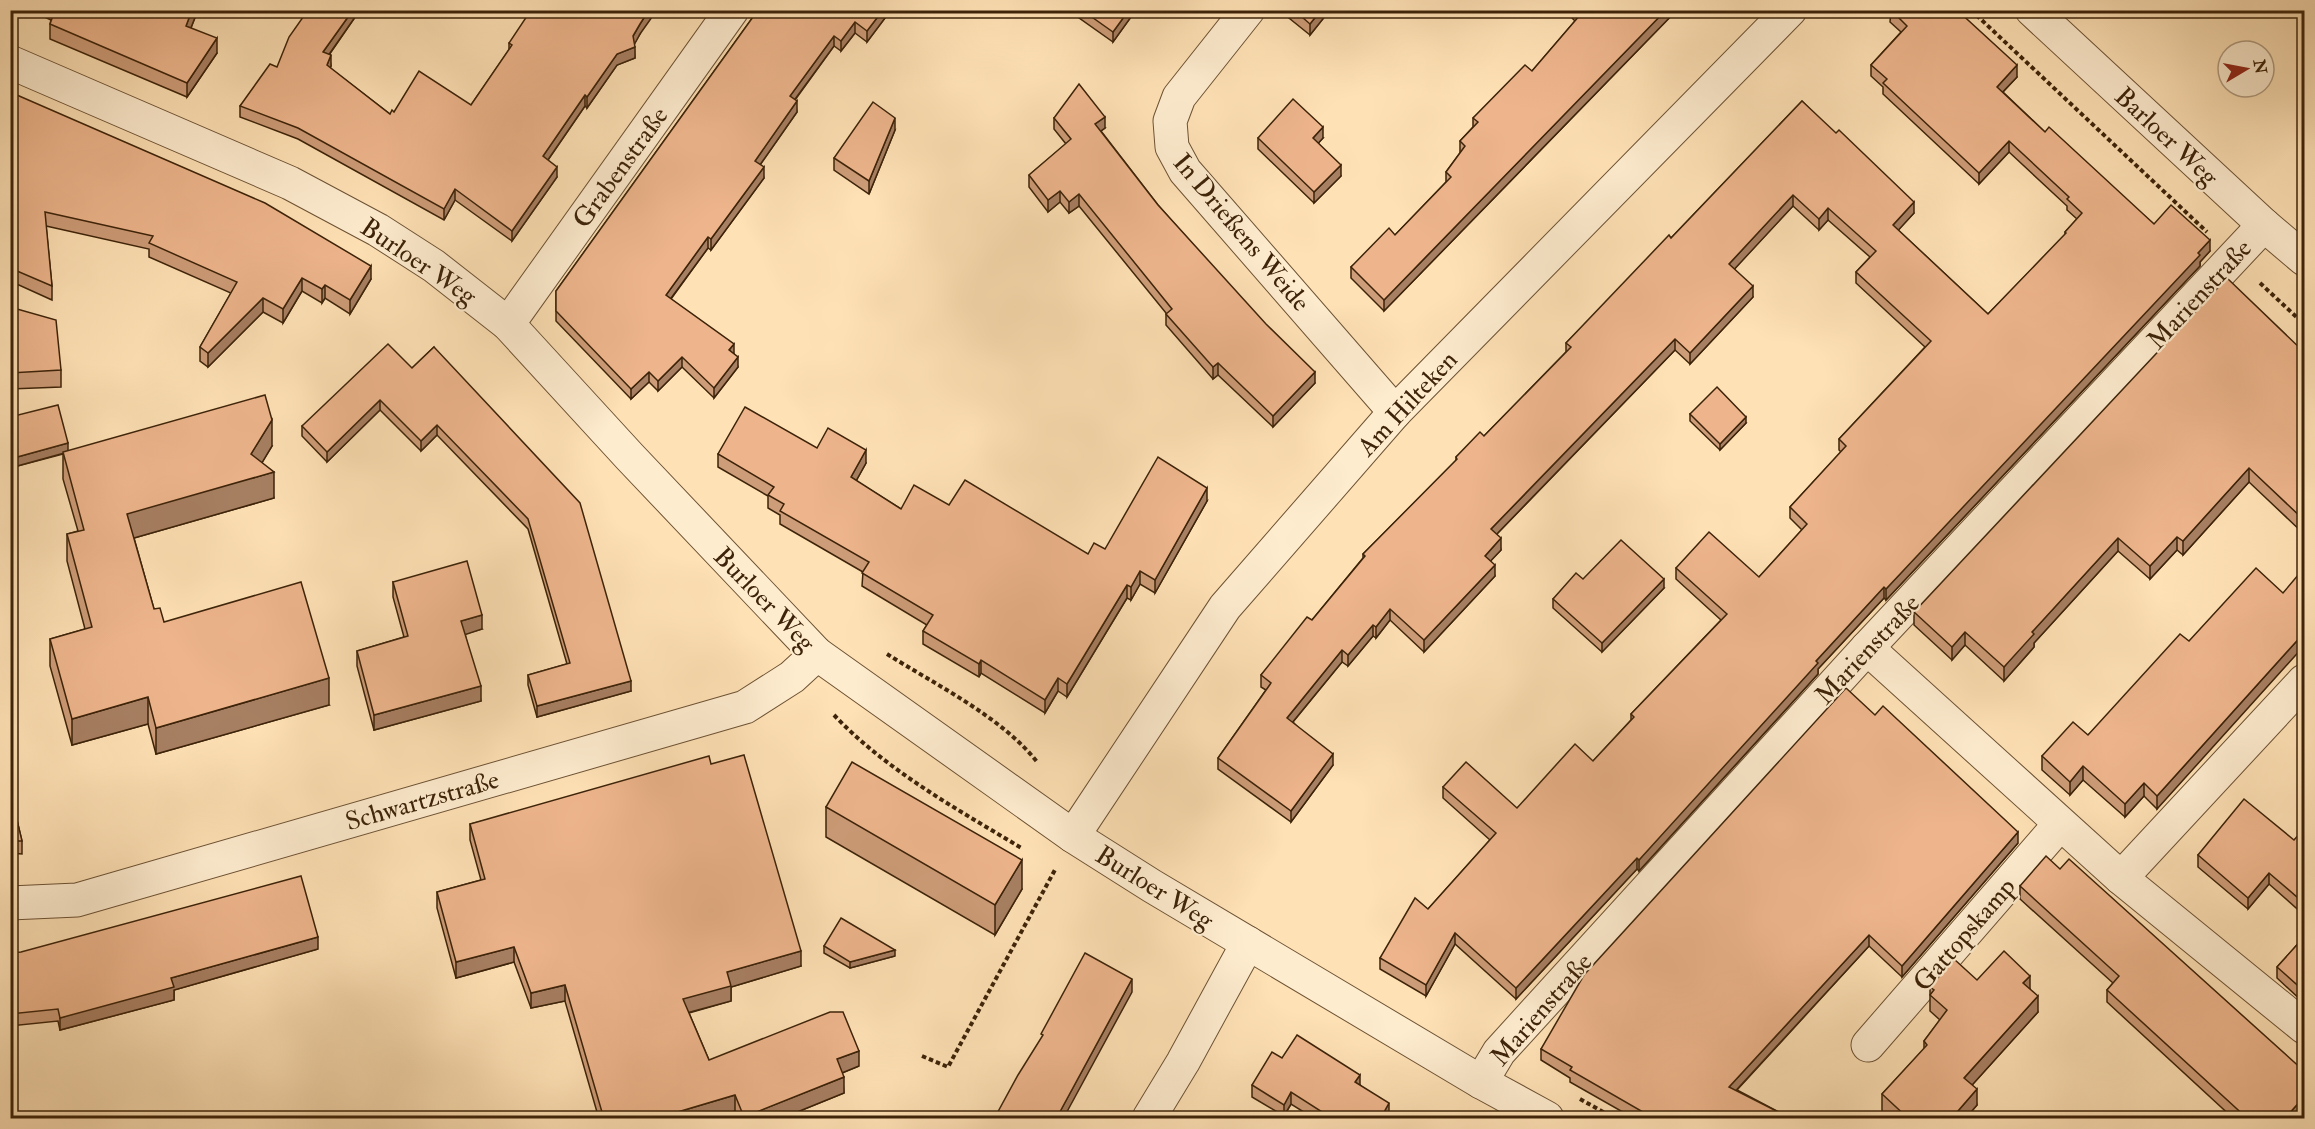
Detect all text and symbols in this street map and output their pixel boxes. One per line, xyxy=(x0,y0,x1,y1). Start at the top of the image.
north arrow xyxy=(2216,39,2276,99)
text: N xyxy=(2249,57,2271,76)
street label: Barloer Weg xyxy=(2108,81,2226,194)
street label: Grabenstraße xyxy=(566,101,676,234)
street label: In Drießens Weide xyxy=(1166,147,1317,318)
street label: Burloer Weg xyxy=(354,211,483,313)
street label: Marienstraße xyxy=(2141,233,2259,356)
street label: Am Hilteken xyxy=(1350,344,1465,464)
street label: Burloer Weg xyxy=(707,541,823,659)
street label: Marienstraße xyxy=(1809,588,1927,711)
street label: Schwartzstraße xyxy=(342,764,503,838)
street label: Burloer Weg xyxy=(1090,839,1220,937)
street label: Gattopskamp xyxy=(1907,871,2024,999)
street label: Marienstraße xyxy=(1484,947,1600,1073)

